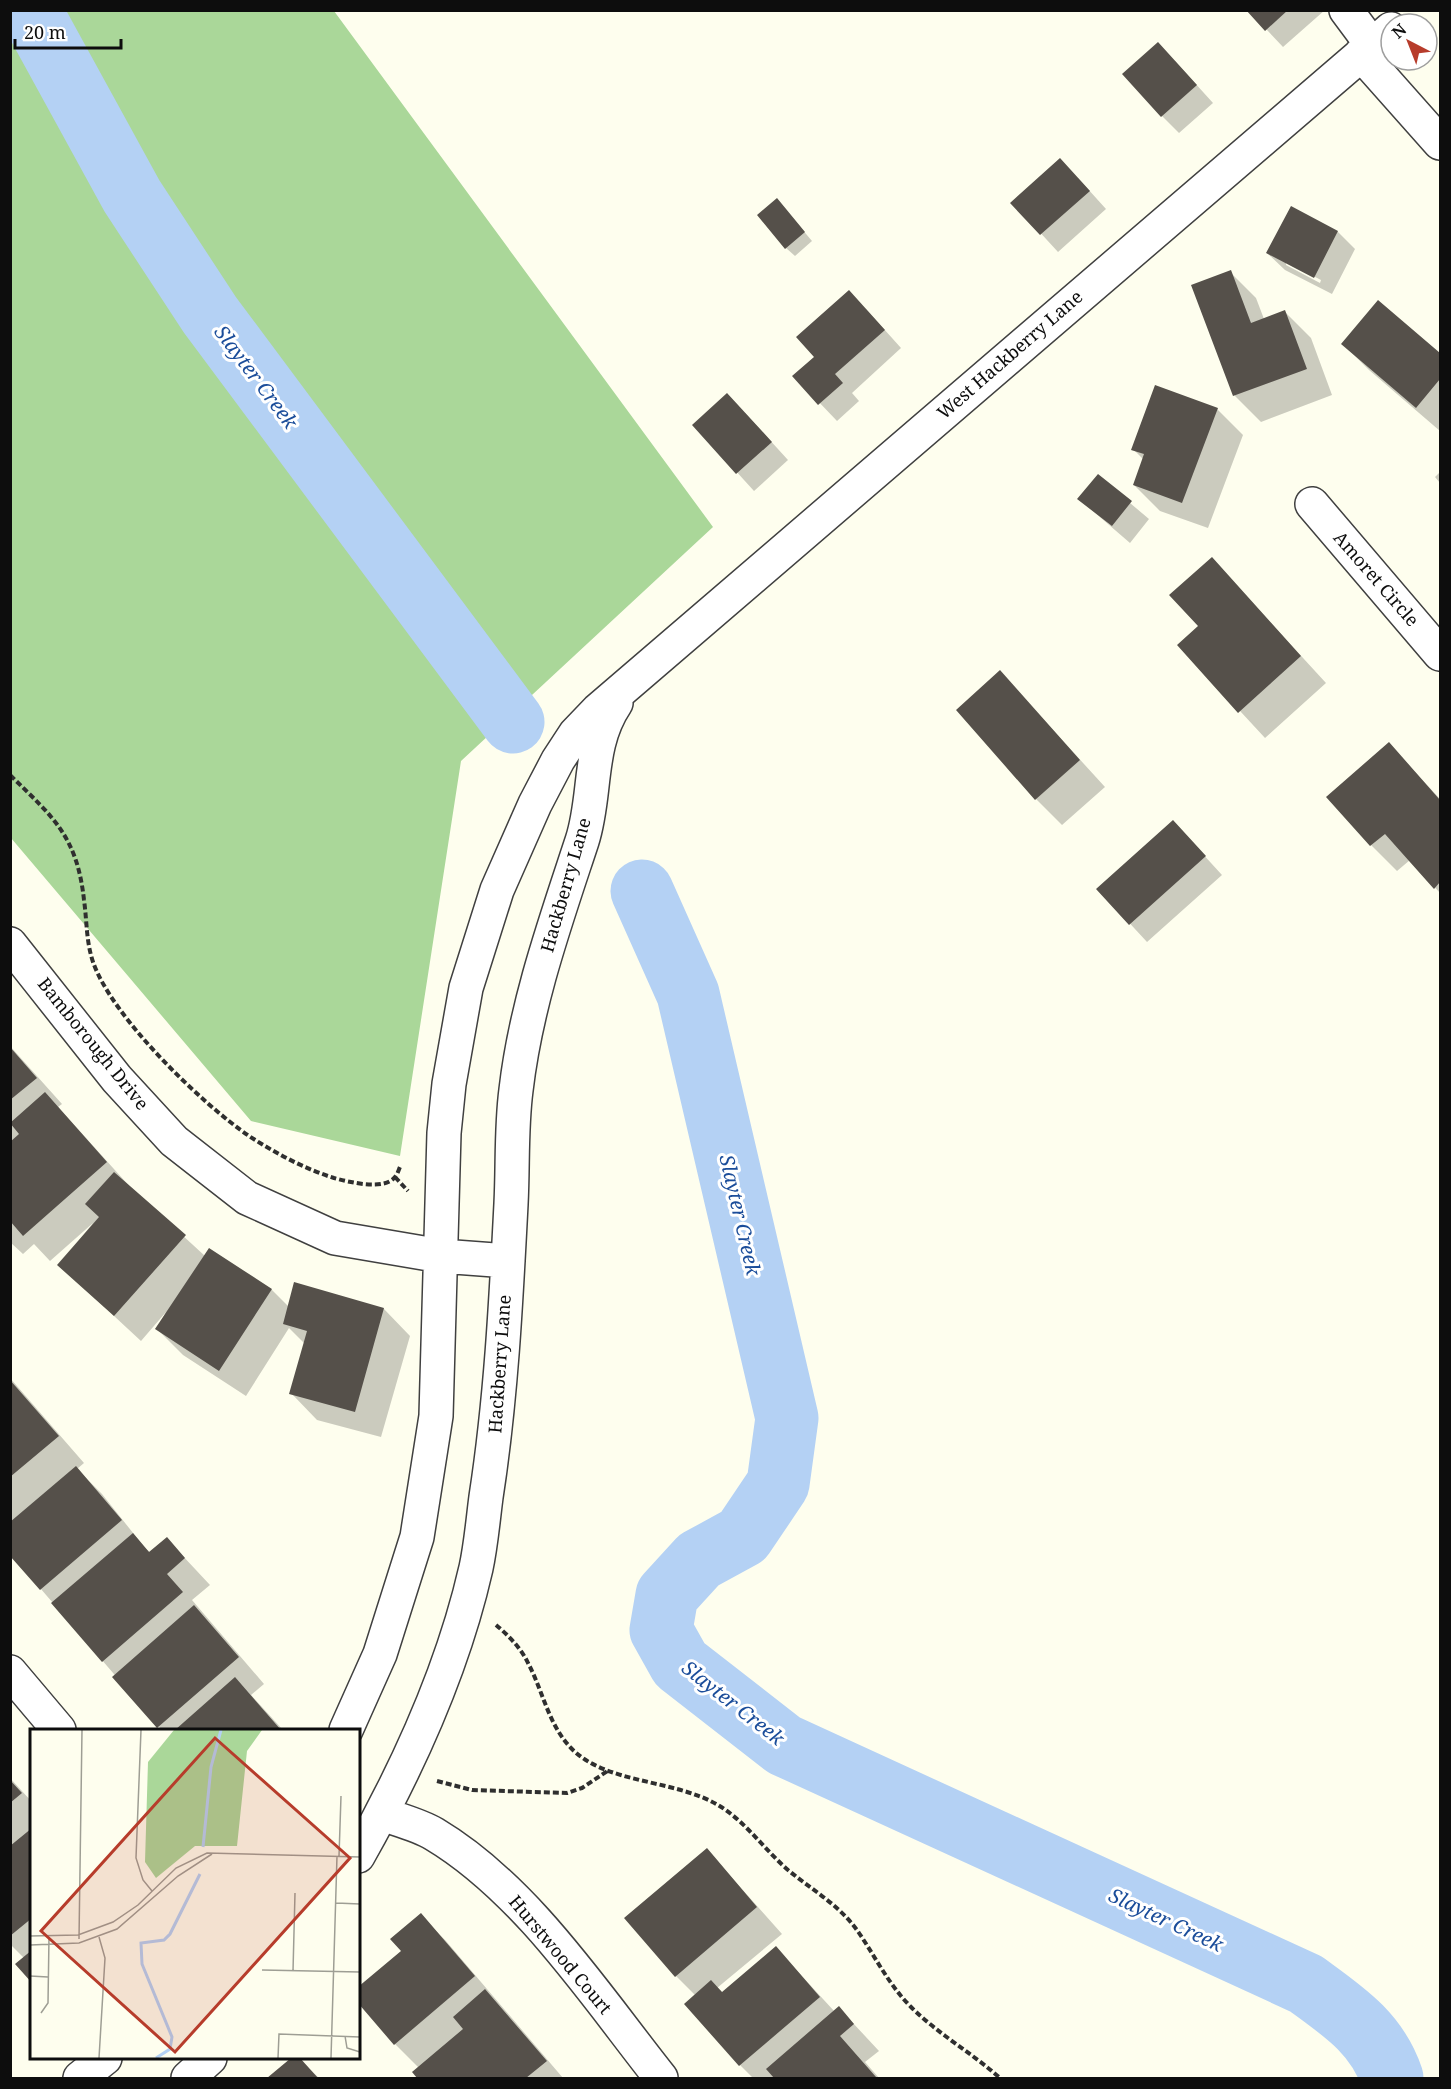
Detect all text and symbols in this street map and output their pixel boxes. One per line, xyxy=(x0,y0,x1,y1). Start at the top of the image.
scale bar xyxy=(15,12,122,50)
north arrow xyxy=(1379,12,1439,72)
text: N xyxy=(1387,18,1411,43)
text: 20 m xyxy=(24,20,66,44)
street label: West Hackberry Lane xyxy=(932,284,1087,424)
water label: Slayter Creek xyxy=(209,319,305,434)
street label: Amoret Circle xyxy=(1329,526,1425,631)
street label: Hackberry Lane xyxy=(534,815,596,955)
street label: Bamborough Drive xyxy=(33,972,155,1115)
water label: Slayter Creek xyxy=(713,1152,768,1278)
street label: Hackberry Lane xyxy=(482,1294,516,1434)
water label: Slayter Creek xyxy=(676,1654,791,1752)
inset map xyxy=(30,1729,360,2059)
water label: Slayter Creek xyxy=(1105,1881,1228,1958)
street label: Hurstwood Court xyxy=(504,1890,618,2019)

